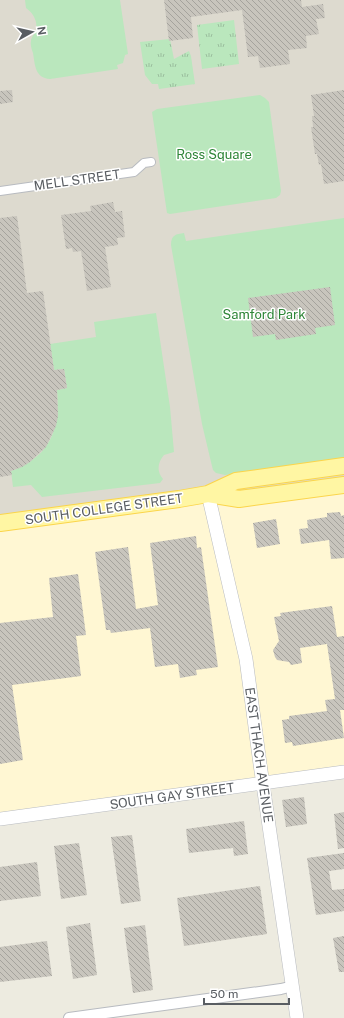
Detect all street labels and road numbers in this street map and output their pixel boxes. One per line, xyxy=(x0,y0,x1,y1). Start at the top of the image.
street label: MELL STREET xyxy=(33,166,121,193)
street label: SOUTH COLLEGE STREET xyxy=(24,490,184,528)
street label: EAST THACH AVENUE xyxy=(242,686,276,824)
street label: SOUTH GAY STREET xyxy=(109,780,236,812)

